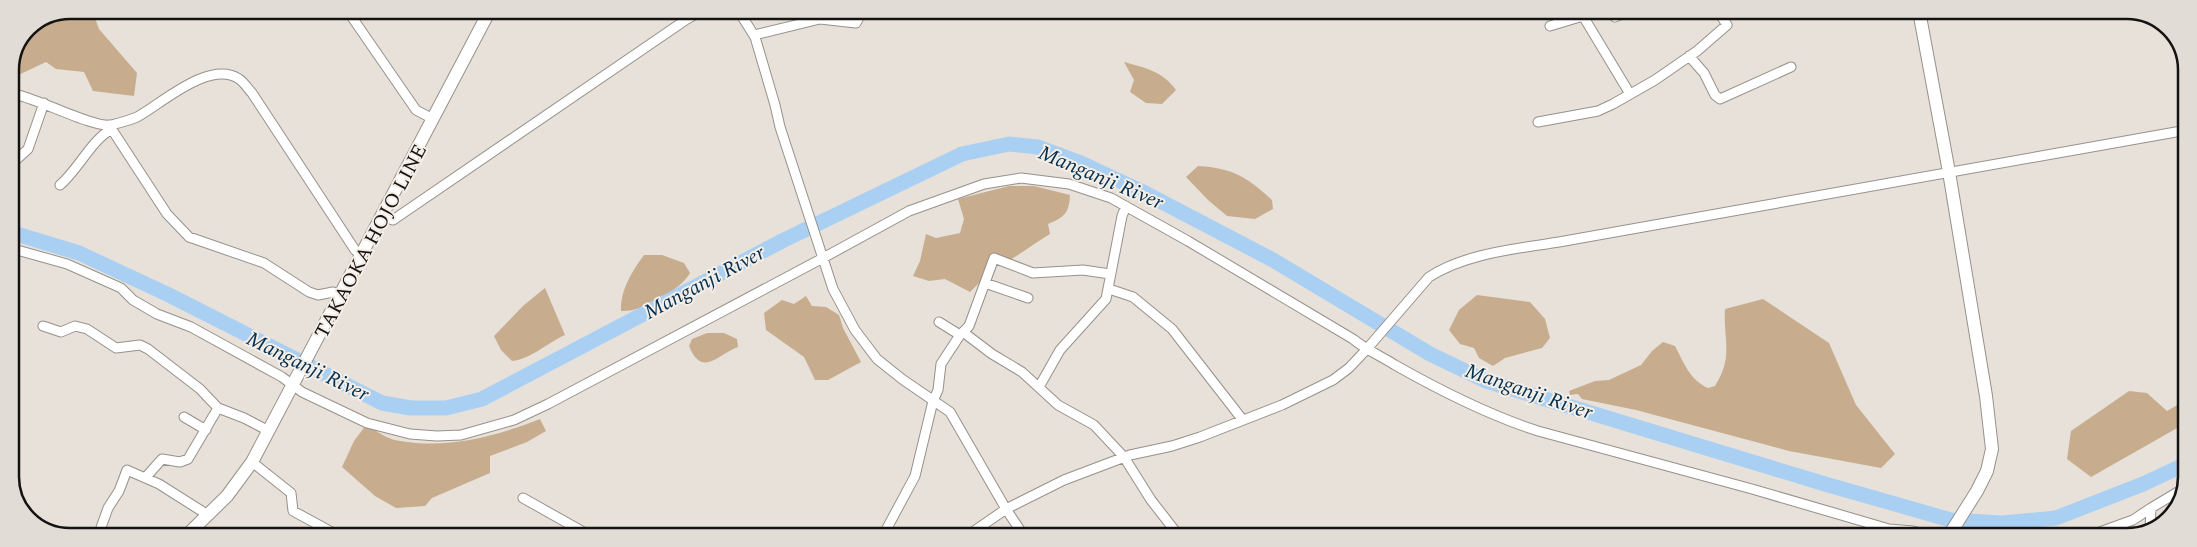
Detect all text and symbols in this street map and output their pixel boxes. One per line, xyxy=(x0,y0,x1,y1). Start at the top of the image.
water label: Manganji River xyxy=(1033,137,1169,219)
street label: TAKAOKA HOJO LINE xyxy=(307,139,435,344)
water label: Manganji River xyxy=(638,237,772,328)
water label: Manganji River xyxy=(241,323,375,411)
water label: Manganji River xyxy=(1460,355,1598,429)

